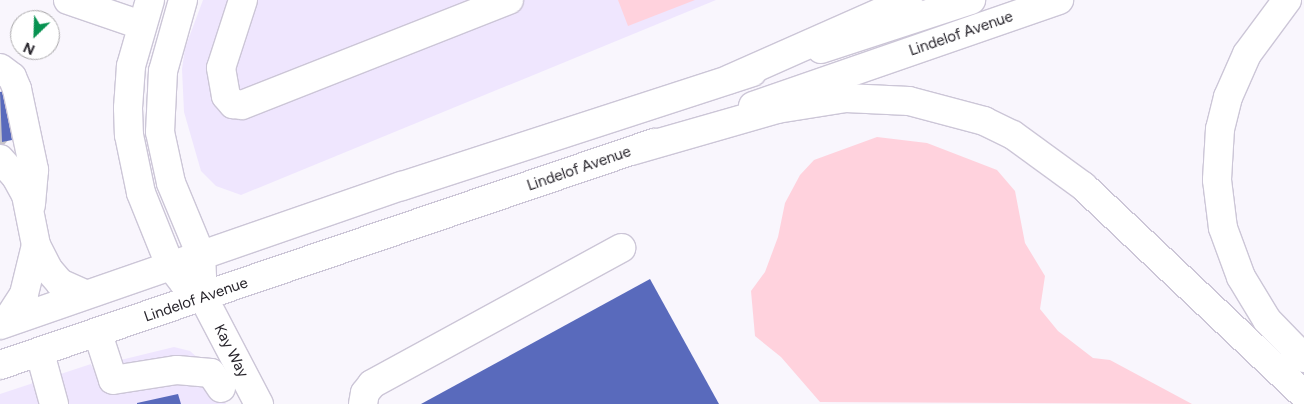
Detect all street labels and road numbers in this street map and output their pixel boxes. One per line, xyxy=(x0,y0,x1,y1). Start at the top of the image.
street label: Lindelof Avenue xyxy=(907,8,1015,60)
street label: Lindelof Avenue xyxy=(525,143,633,195)
street label: Lindelof Avenue xyxy=(142,274,250,326)
street label: Kay Way xyxy=(210,321,252,381)

